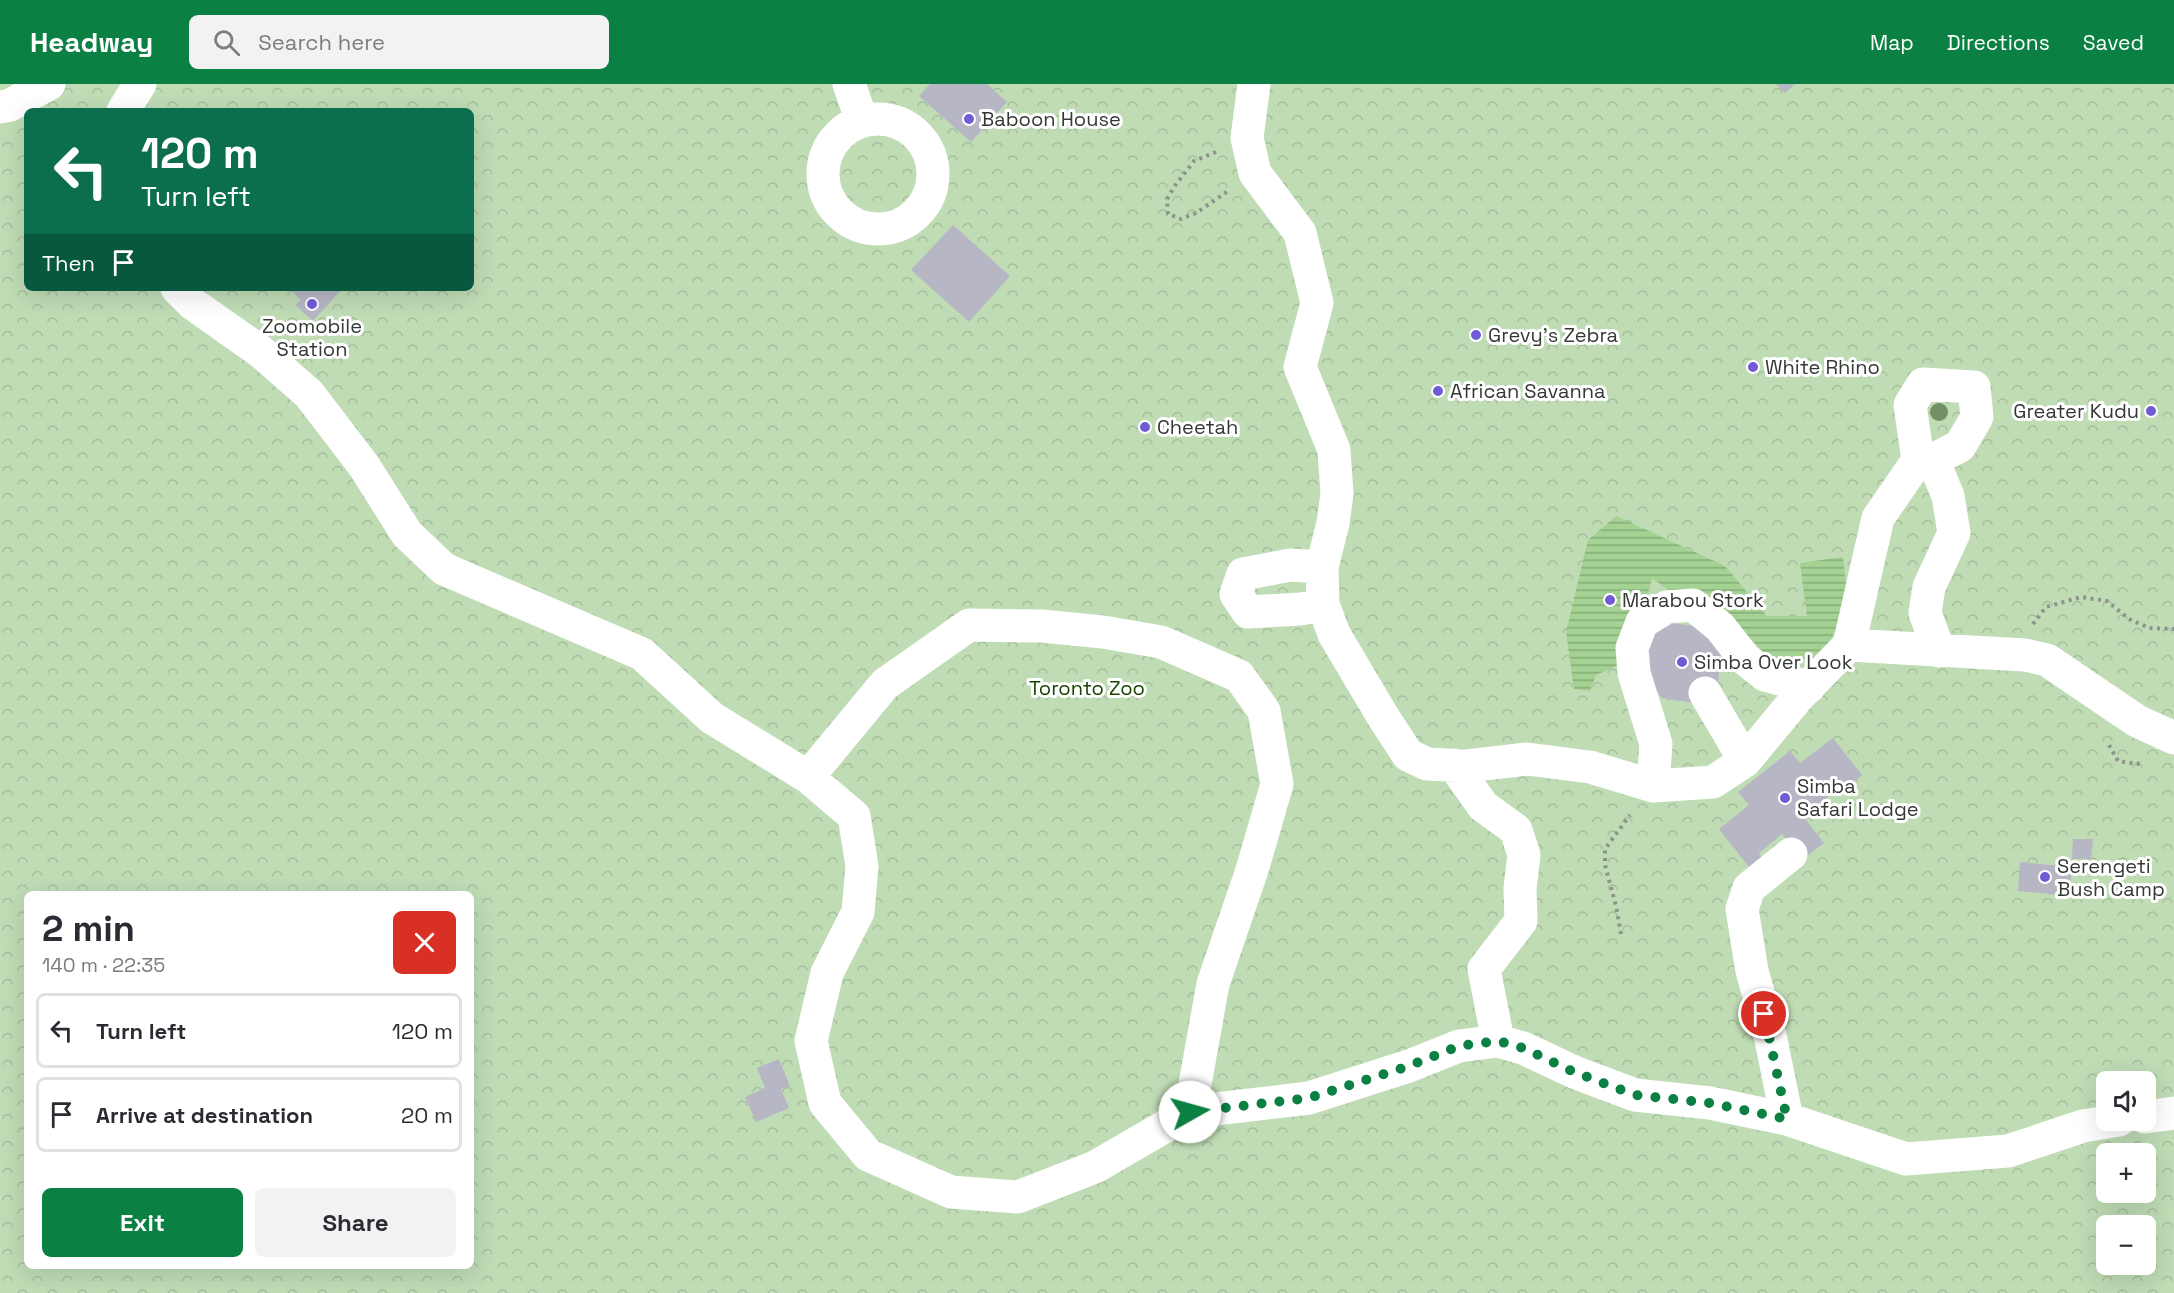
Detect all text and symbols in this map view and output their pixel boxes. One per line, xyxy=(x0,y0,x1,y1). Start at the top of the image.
search box xyxy=(189,15,609,69)
text: Headway xyxy=(30,24,153,60)
icon: search xyxy=(210,26,243,59)
text: Search here xyxy=(258,28,385,56)
text: Map xyxy=(1870,29,1914,56)
text: Directions xyxy=(1947,29,2050,56)
text: Saved xyxy=(2083,29,2144,56)
place label: Baboon House xyxy=(981,106,1121,132)
marker: Baboon House xyxy=(962,112,976,126)
text: 120 m xyxy=(141,127,259,180)
icon: left xyxy=(42,132,120,210)
text: Turn left xyxy=(141,179,251,214)
icon: arrive xyxy=(107,246,140,279)
text: Then xyxy=(42,249,95,277)
marker: Zoomobile Station xyxy=(305,297,319,311)
place label: Zoomobile Station xyxy=(262,313,362,362)
place label: Grevy's Zebra xyxy=(1488,322,1618,348)
marker: Grevy's Zebra xyxy=(1469,328,1483,342)
place label: White Rhino xyxy=(1765,354,1880,380)
marker: White Rhino xyxy=(1746,360,1760,374)
place label: African Savanna xyxy=(1450,378,1606,404)
marker: African Savanna xyxy=(1431,384,1445,398)
place label: Greater Kudu xyxy=(2013,398,2139,424)
marker: Greater Kudu xyxy=(2144,404,2158,418)
place label: Cheetah xyxy=(1157,414,1238,440)
marker: Cheetah xyxy=(1138,420,1152,434)
place label: Marabou Stork xyxy=(1622,587,1764,613)
marker: Marabou Stork xyxy=(1603,593,1617,607)
place label: Simba Over Look xyxy=(1694,649,1853,675)
marker: Simba Over Look xyxy=(1675,655,1689,669)
park label: Toronto Zoo xyxy=(1029,675,1145,701)
place label: Simba Safari Lodge xyxy=(1797,773,1919,822)
marker: Simba Safari Lodge xyxy=(1778,791,1792,805)
place label: Serengeti Bush Camp xyxy=(2057,853,2165,902)
marker: Serengeti Bush Camp xyxy=(2038,870,2052,884)
text: 2 min xyxy=(42,906,135,952)
button: close xyxy=(393,911,456,974)
text: 140 m · 22:35 xyxy=(42,952,165,978)
pin xyxy=(1738,988,1789,1039)
icon: arrive xyxy=(1747,997,1780,1030)
icon: left xyxy=(45,1014,78,1047)
text: Turn left xyxy=(96,1017,186,1045)
text: 120 m xyxy=(392,1017,453,1045)
map controls xyxy=(2096,1071,2156,1275)
button: sound xyxy=(2096,1071,2156,1131)
position arrow xyxy=(1158,1080,1222,1144)
icon: arrive xyxy=(45,1098,78,1131)
text: Arrive at destination xyxy=(96,1101,313,1129)
text: 20 m xyxy=(401,1101,453,1129)
button: + xyxy=(2096,1143,2156,1203)
button: Exit xyxy=(42,1188,243,1257)
button: Share xyxy=(255,1188,456,1257)
button: − xyxy=(2096,1215,2156,1275)

